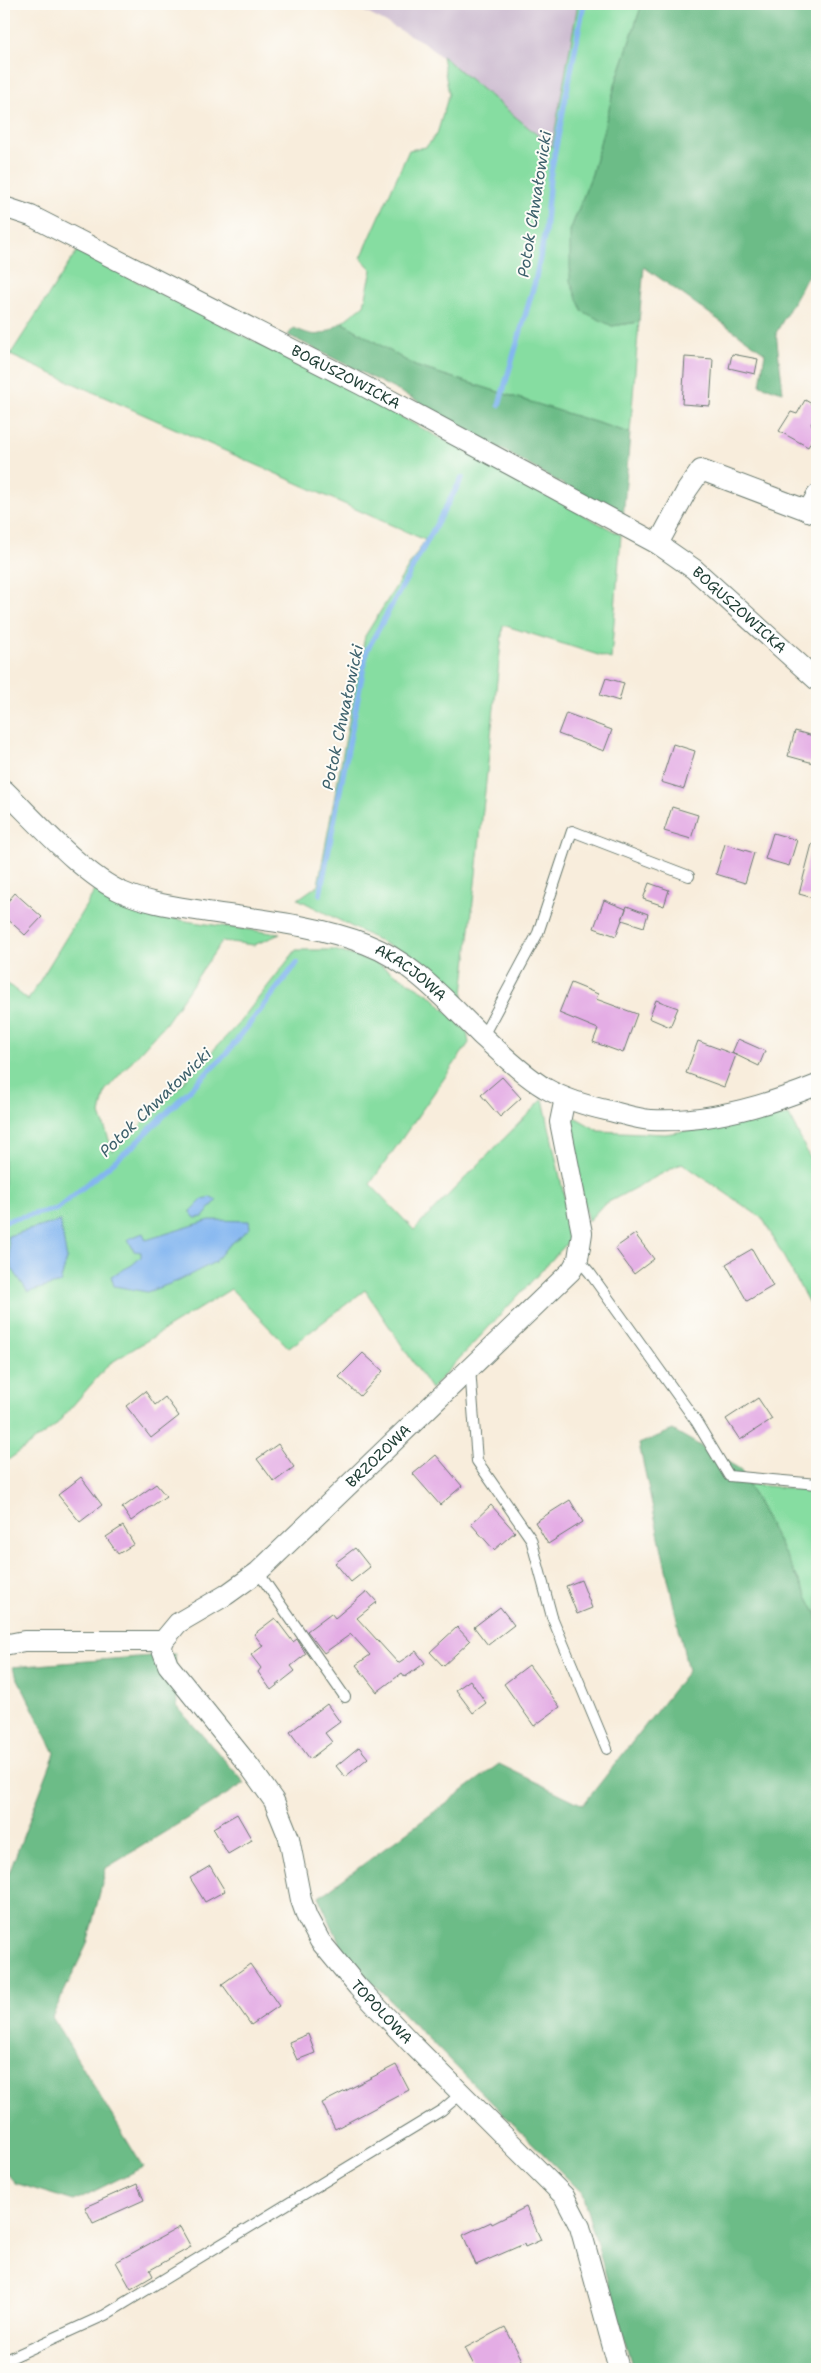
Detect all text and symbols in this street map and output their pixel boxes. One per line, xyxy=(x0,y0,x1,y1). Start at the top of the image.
water label: Potok Chwałowicki xyxy=(513,129,557,279)
street label: BOGUSZOWICKA xyxy=(288,340,404,414)
street label: BOGUSZOWICKA xyxy=(688,562,791,658)
water label: Potok Chwałowicki xyxy=(317,642,368,792)
street label: AKACJOWA xyxy=(372,939,451,1005)
water label: Potok Chwałowicki xyxy=(95,1043,216,1161)
street label: BRZOZOWA xyxy=(342,1420,416,1492)
street label: TOPOLOWA xyxy=(346,1976,417,2048)

